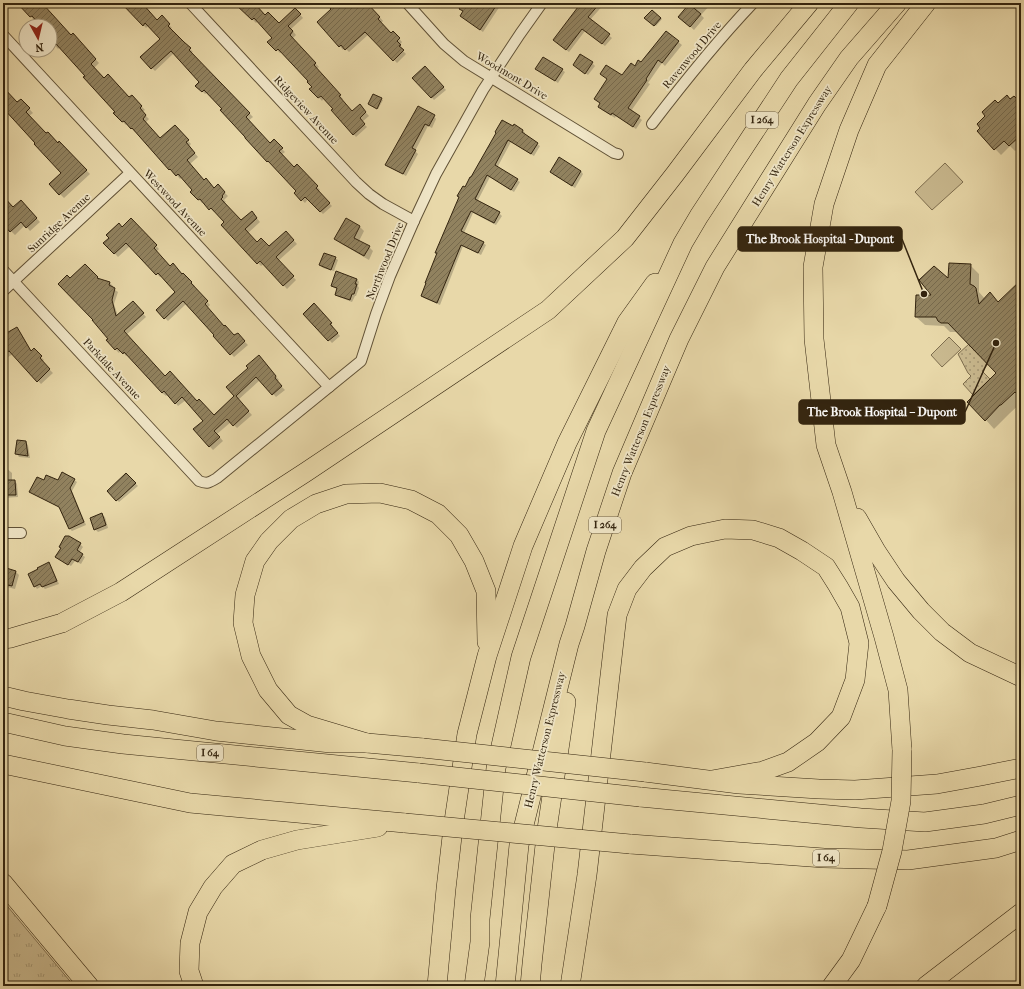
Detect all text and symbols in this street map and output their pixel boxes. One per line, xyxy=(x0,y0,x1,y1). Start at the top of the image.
north arrow xyxy=(18,18,58,58)
street label: Ravenwood Drive xyxy=(660,18,724,91)
text: N xyxy=(34,40,44,55)
street label: Woodmont Drive xyxy=(473,49,551,103)
street label: Ridgeview Avenue xyxy=(271,73,341,147)
street label: Henry Watterson Expressway xyxy=(749,82,835,209)
road number: I 264 xyxy=(746,112,778,128)
street label: Westwood Avenue xyxy=(140,166,210,239)
street label: Sunridge Avenue xyxy=(25,190,94,255)
street label: Northwood Drive xyxy=(364,220,407,302)
callout: The Brook Hospital - Dupont xyxy=(738,227,902,251)
text: The Brook Hospital - Dupont xyxy=(745,232,895,247)
street label: Parkdale Avenue xyxy=(80,336,144,403)
street label: Henry Watterson Expressway xyxy=(609,363,674,498)
callout: The Brook Hospital – Dupont xyxy=(799,400,965,424)
text: The Brook Hospital – Dupont xyxy=(806,405,958,420)
road number: I 264 xyxy=(589,517,621,533)
street label: Henry Watterson Expressway xyxy=(522,669,569,810)
road number: I 64 xyxy=(197,745,223,761)
road number: I 64 xyxy=(813,850,839,866)

